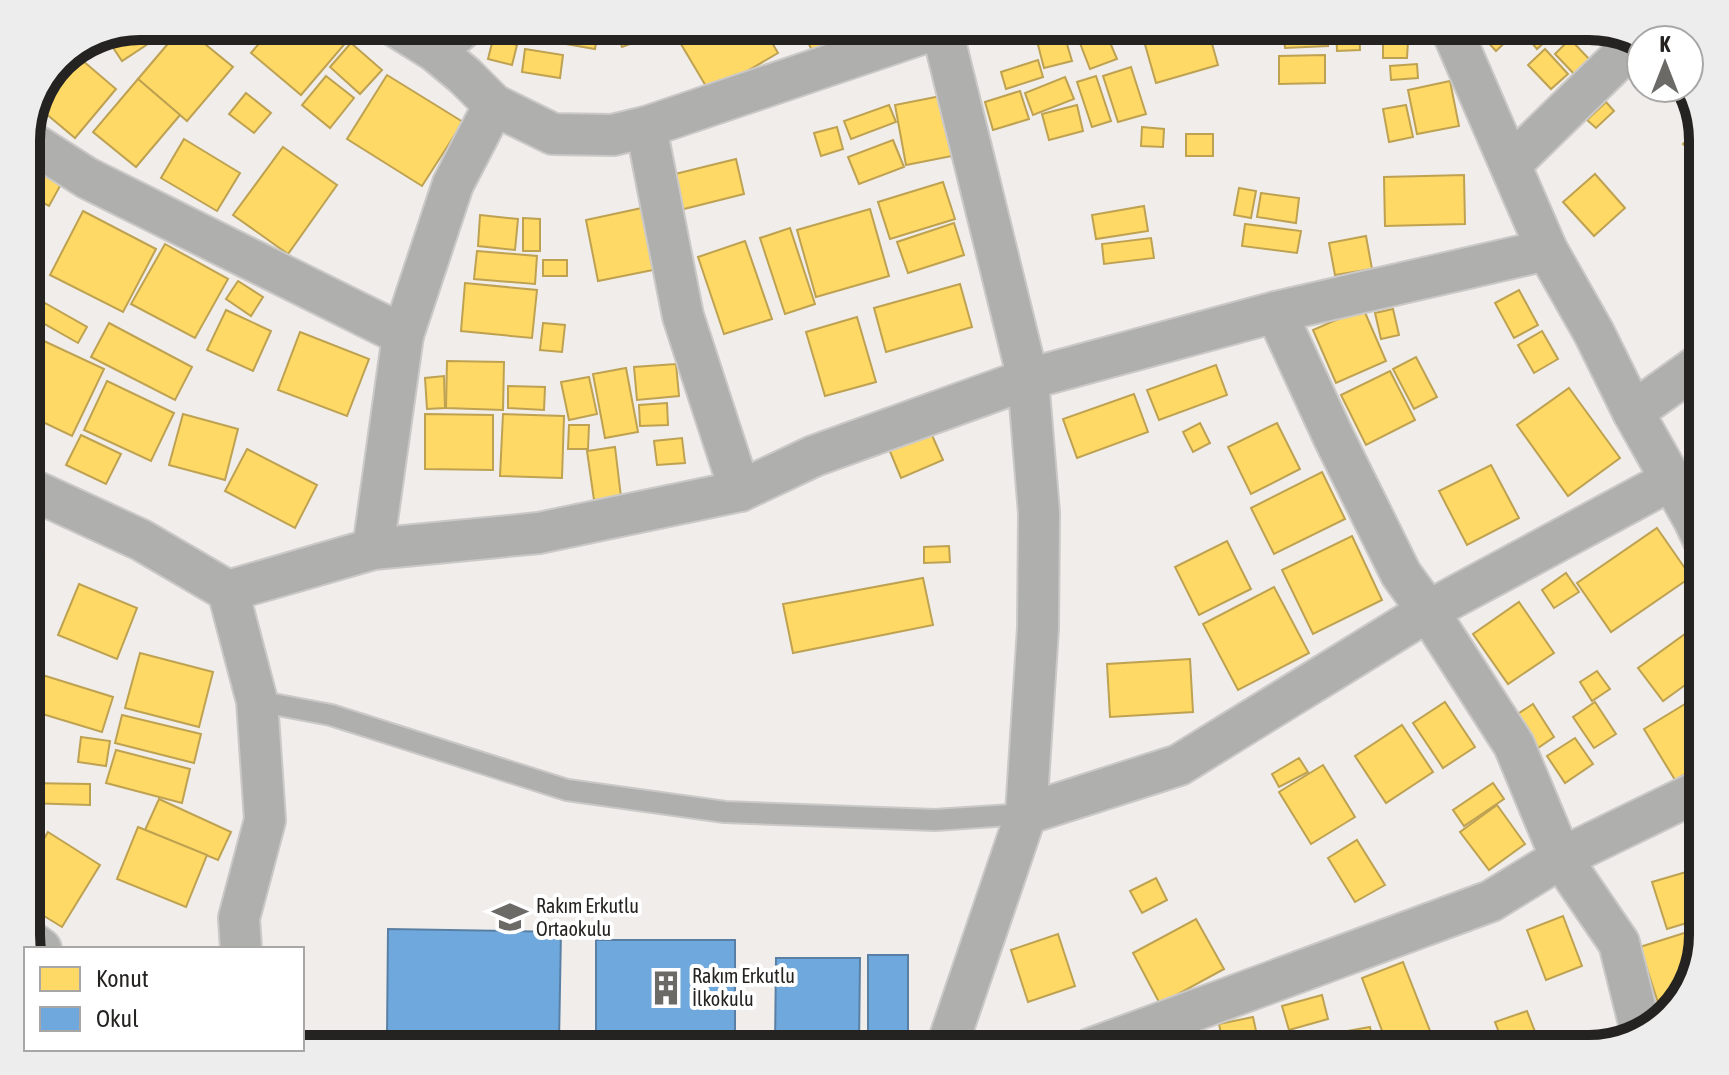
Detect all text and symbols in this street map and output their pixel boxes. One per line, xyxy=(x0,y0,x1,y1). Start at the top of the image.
north arrow xyxy=(1625,24,1705,104)
text: K xyxy=(1660,31,1671,57)
place label: Rakım Erkutlu Ortaokulu xyxy=(536,894,639,940)
school or university icon: Rakım Erkutlu Ortaokulu xyxy=(491,898,529,936)
legend xyxy=(24,947,304,1051)
place label: Rakım Erkutlu İlkokulu xyxy=(692,964,795,1010)
text: Konut xyxy=(96,965,149,992)
building icon: Rakım Erkutlu İlkokulu xyxy=(647,969,685,1007)
text: Okul xyxy=(96,1005,139,1032)

